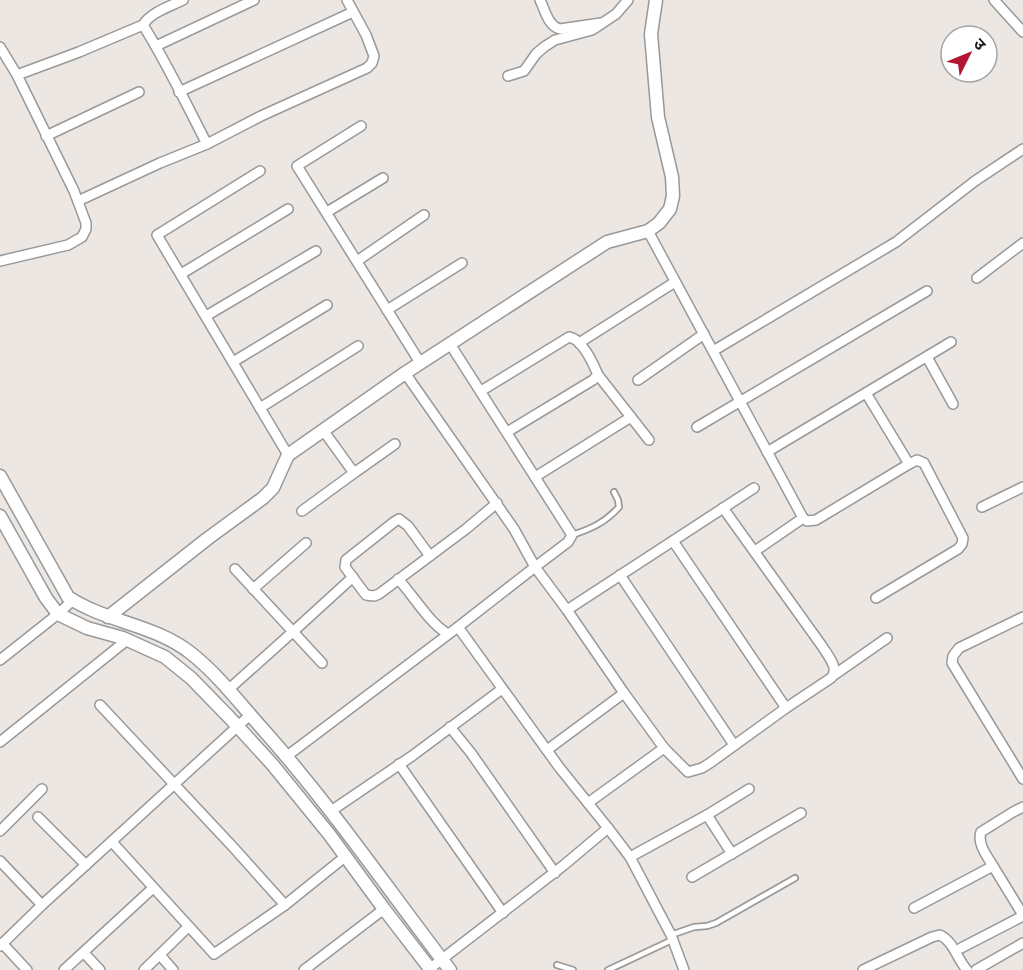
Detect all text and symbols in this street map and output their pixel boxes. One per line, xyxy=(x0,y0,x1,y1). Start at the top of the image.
north arrow xyxy=(939,24,999,84)
text: उ xyxy=(969,34,991,54)

